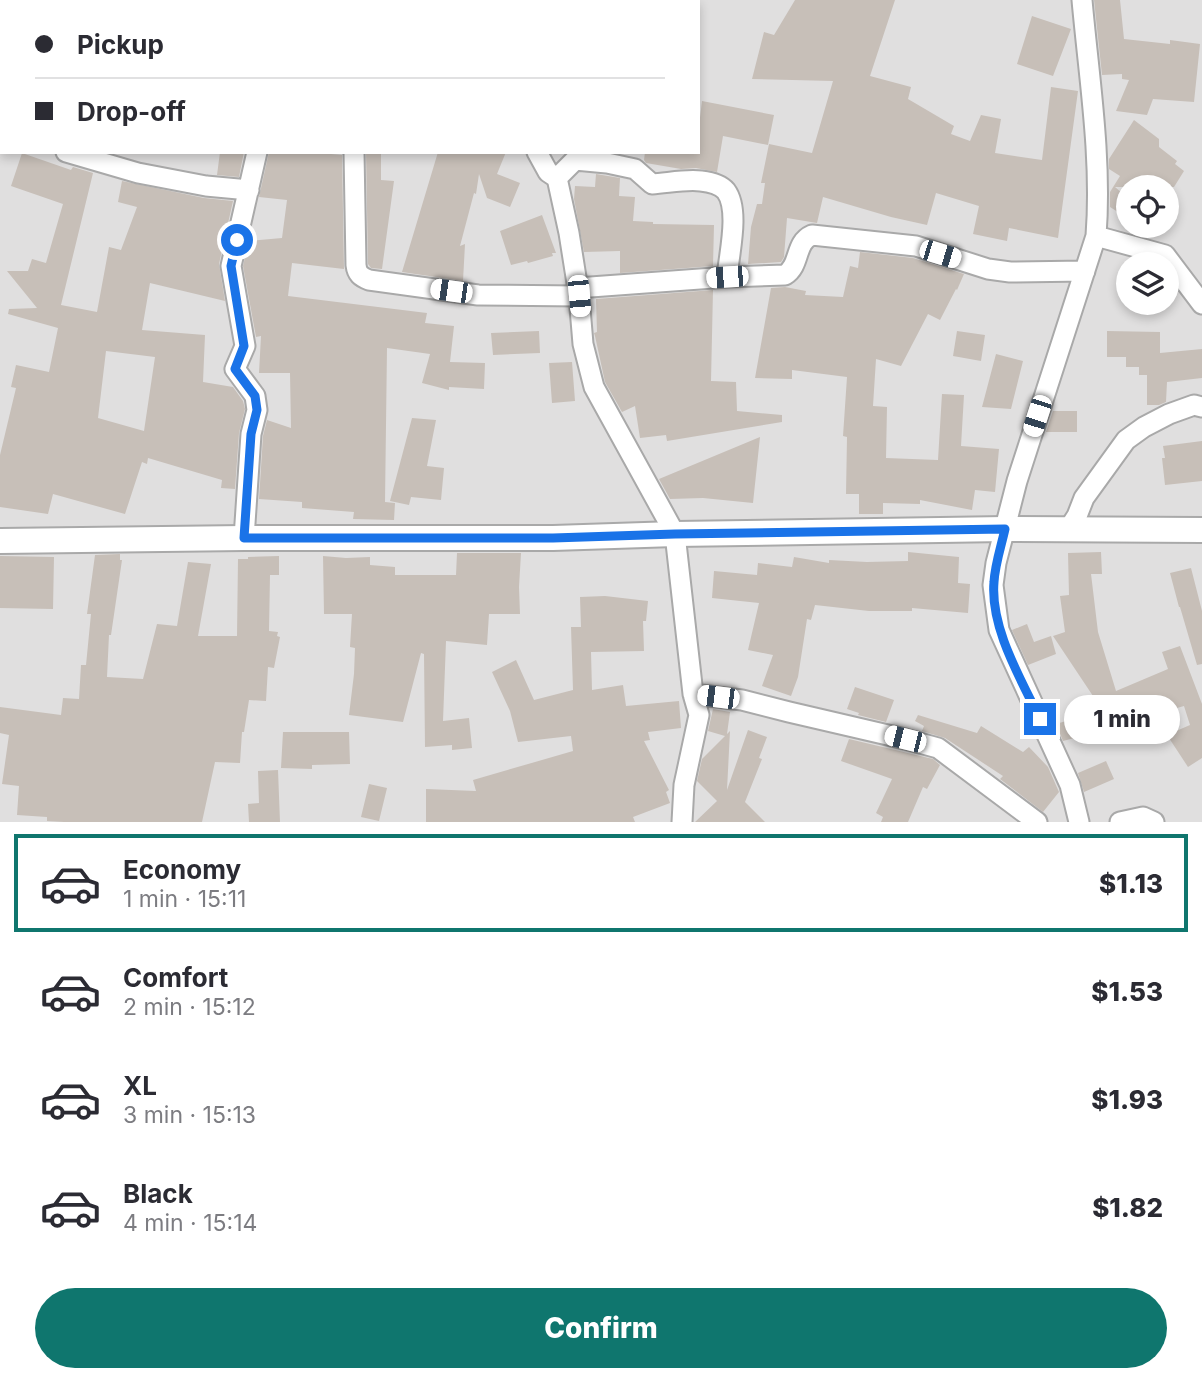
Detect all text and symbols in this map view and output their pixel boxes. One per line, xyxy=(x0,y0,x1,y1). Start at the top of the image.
text: Pickup xyxy=(77,29,164,60)
text: Drop-off xyxy=(77,96,186,127)
map controls xyxy=(1116,175,1179,315)
button: locate xyxy=(1116,175,1179,238)
route start xyxy=(221,224,253,256)
car xyxy=(917,238,964,270)
button: layers xyxy=(1116,252,1179,315)
car xyxy=(706,265,749,289)
car xyxy=(567,274,592,318)
car xyxy=(429,278,474,304)
car xyxy=(1021,393,1054,439)
car xyxy=(696,684,741,710)
callout: 1 min xyxy=(1064,694,1180,744)
route end xyxy=(1024,703,1056,735)
text: 1 min xyxy=(1093,705,1151,733)
car xyxy=(883,724,928,754)
icon: car xyxy=(39,852,102,915)
text: Economy xyxy=(123,854,241,885)
text: $1.13 xyxy=(1099,868,1163,899)
text: 1 min · 15:11 xyxy=(123,885,246,913)
icon: car xyxy=(39,960,102,1023)
text: Comfort xyxy=(123,962,228,993)
text: $1.53 xyxy=(1091,976,1163,1007)
text: 2 min · 15:12 xyxy=(123,993,256,1021)
icon: car xyxy=(39,1068,102,1131)
text: XL xyxy=(123,1070,157,1101)
text: $1.93 xyxy=(1091,1084,1163,1115)
text: 3 min · 15:13 xyxy=(123,1101,256,1129)
icon: car xyxy=(39,1176,102,1239)
text: Black xyxy=(123,1178,193,1209)
text: $1.82 xyxy=(1092,1192,1163,1223)
text: 4 min · 15:14 xyxy=(123,1209,257,1237)
button: Confirm xyxy=(35,1288,1167,1368)

